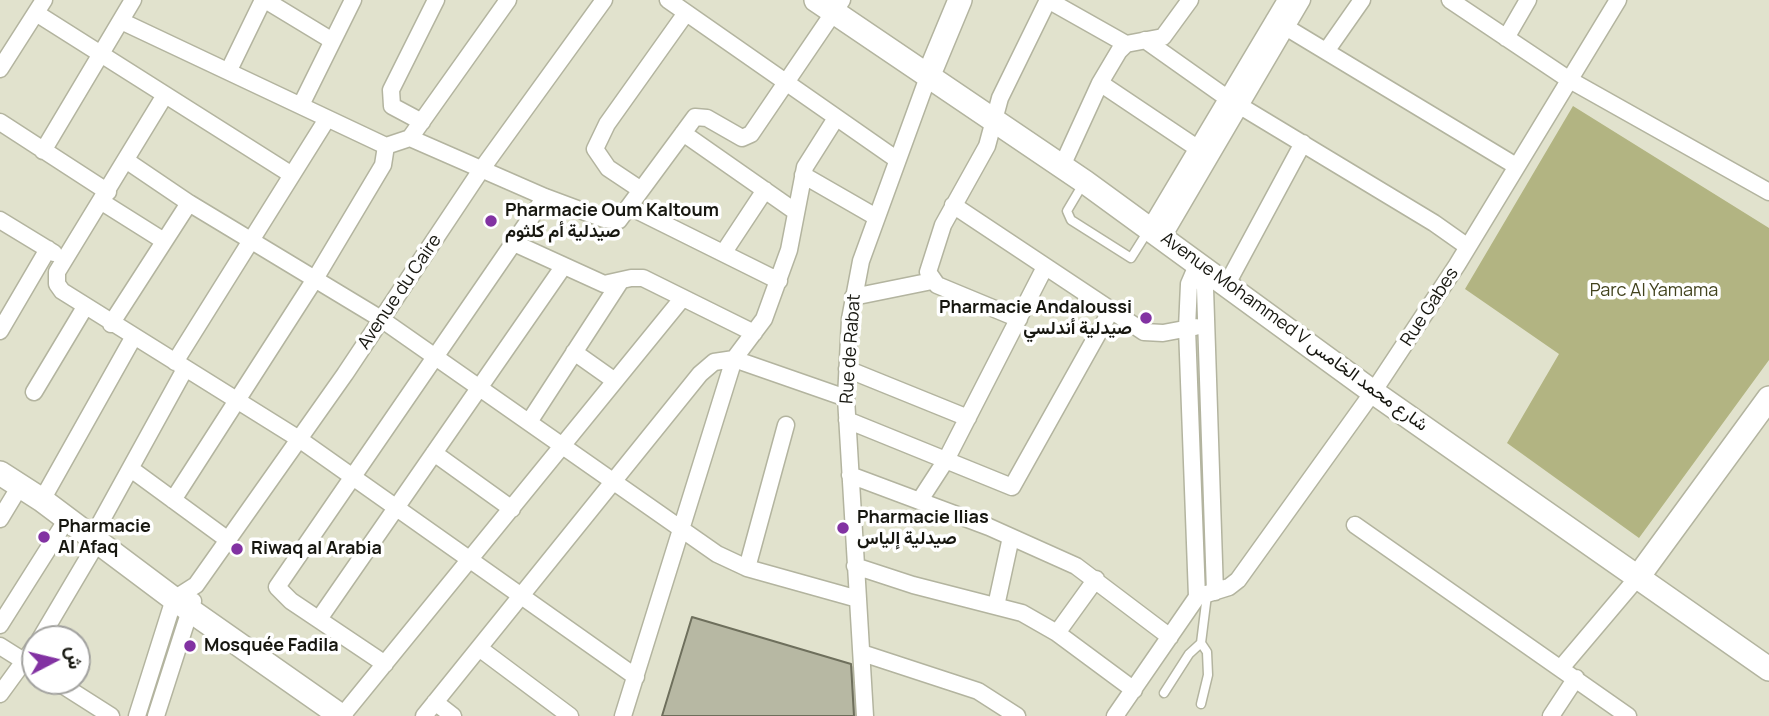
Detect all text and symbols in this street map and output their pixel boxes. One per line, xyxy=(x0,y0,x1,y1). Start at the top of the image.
place label: Pharmacie Oum Kaltoum صيدلية أم كلثوم xyxy=(505,200,719,242)
marker: Pharmacie Oum Kaltoum صيدلية أم كلثوم xyxy=(483,213,499,229)
street label: Avenue Mohammed V شارع محمد الخامس xyxy=(1156,228,1432,436)
street label: Avenue du Caire xyxy=(354,230,446,354)
street label: Rue Gabes xyxy=(1397,264,1463,350)
park label: Parc Al Yamama xyxy=(1590,280,1718,302)
street label: Rue de Rabat xyxy=(836,293,866,405)
place label: Pharmacie Andaloussi صيدلية أندلسي xyxy=(939,297,1132,340)
marker: Pharmacie Andaloussi صيدلية أندلسي xyxy=(1138,310,1154,326)
place label: Pharmacie Ilias صيدلية إلياس xyxy=(857,507,989,550)
place label: Pharmacie Al Afaq xyxy=(58,516,151,558)
marker: Pharmacie Ilias صيدلية إلياس xyxy=(835,520,851,536)
marker: Pharmacie Al Afaq xyxy=(36,529,52,545)
place label: Riwaq al Arabia xyxy=(251,538,382,560)
marker: Riwaq al Arabia xyxy=(229,541,245,557)
north arrow xyxy=(21,625,91,695)
place label: Mosquée Fadila xyxy=(204,635,339,657)
marker: Mosquée Fadila xyxy=(182,638,198,654)
text: ش xyxy=(61,645,89,671)

